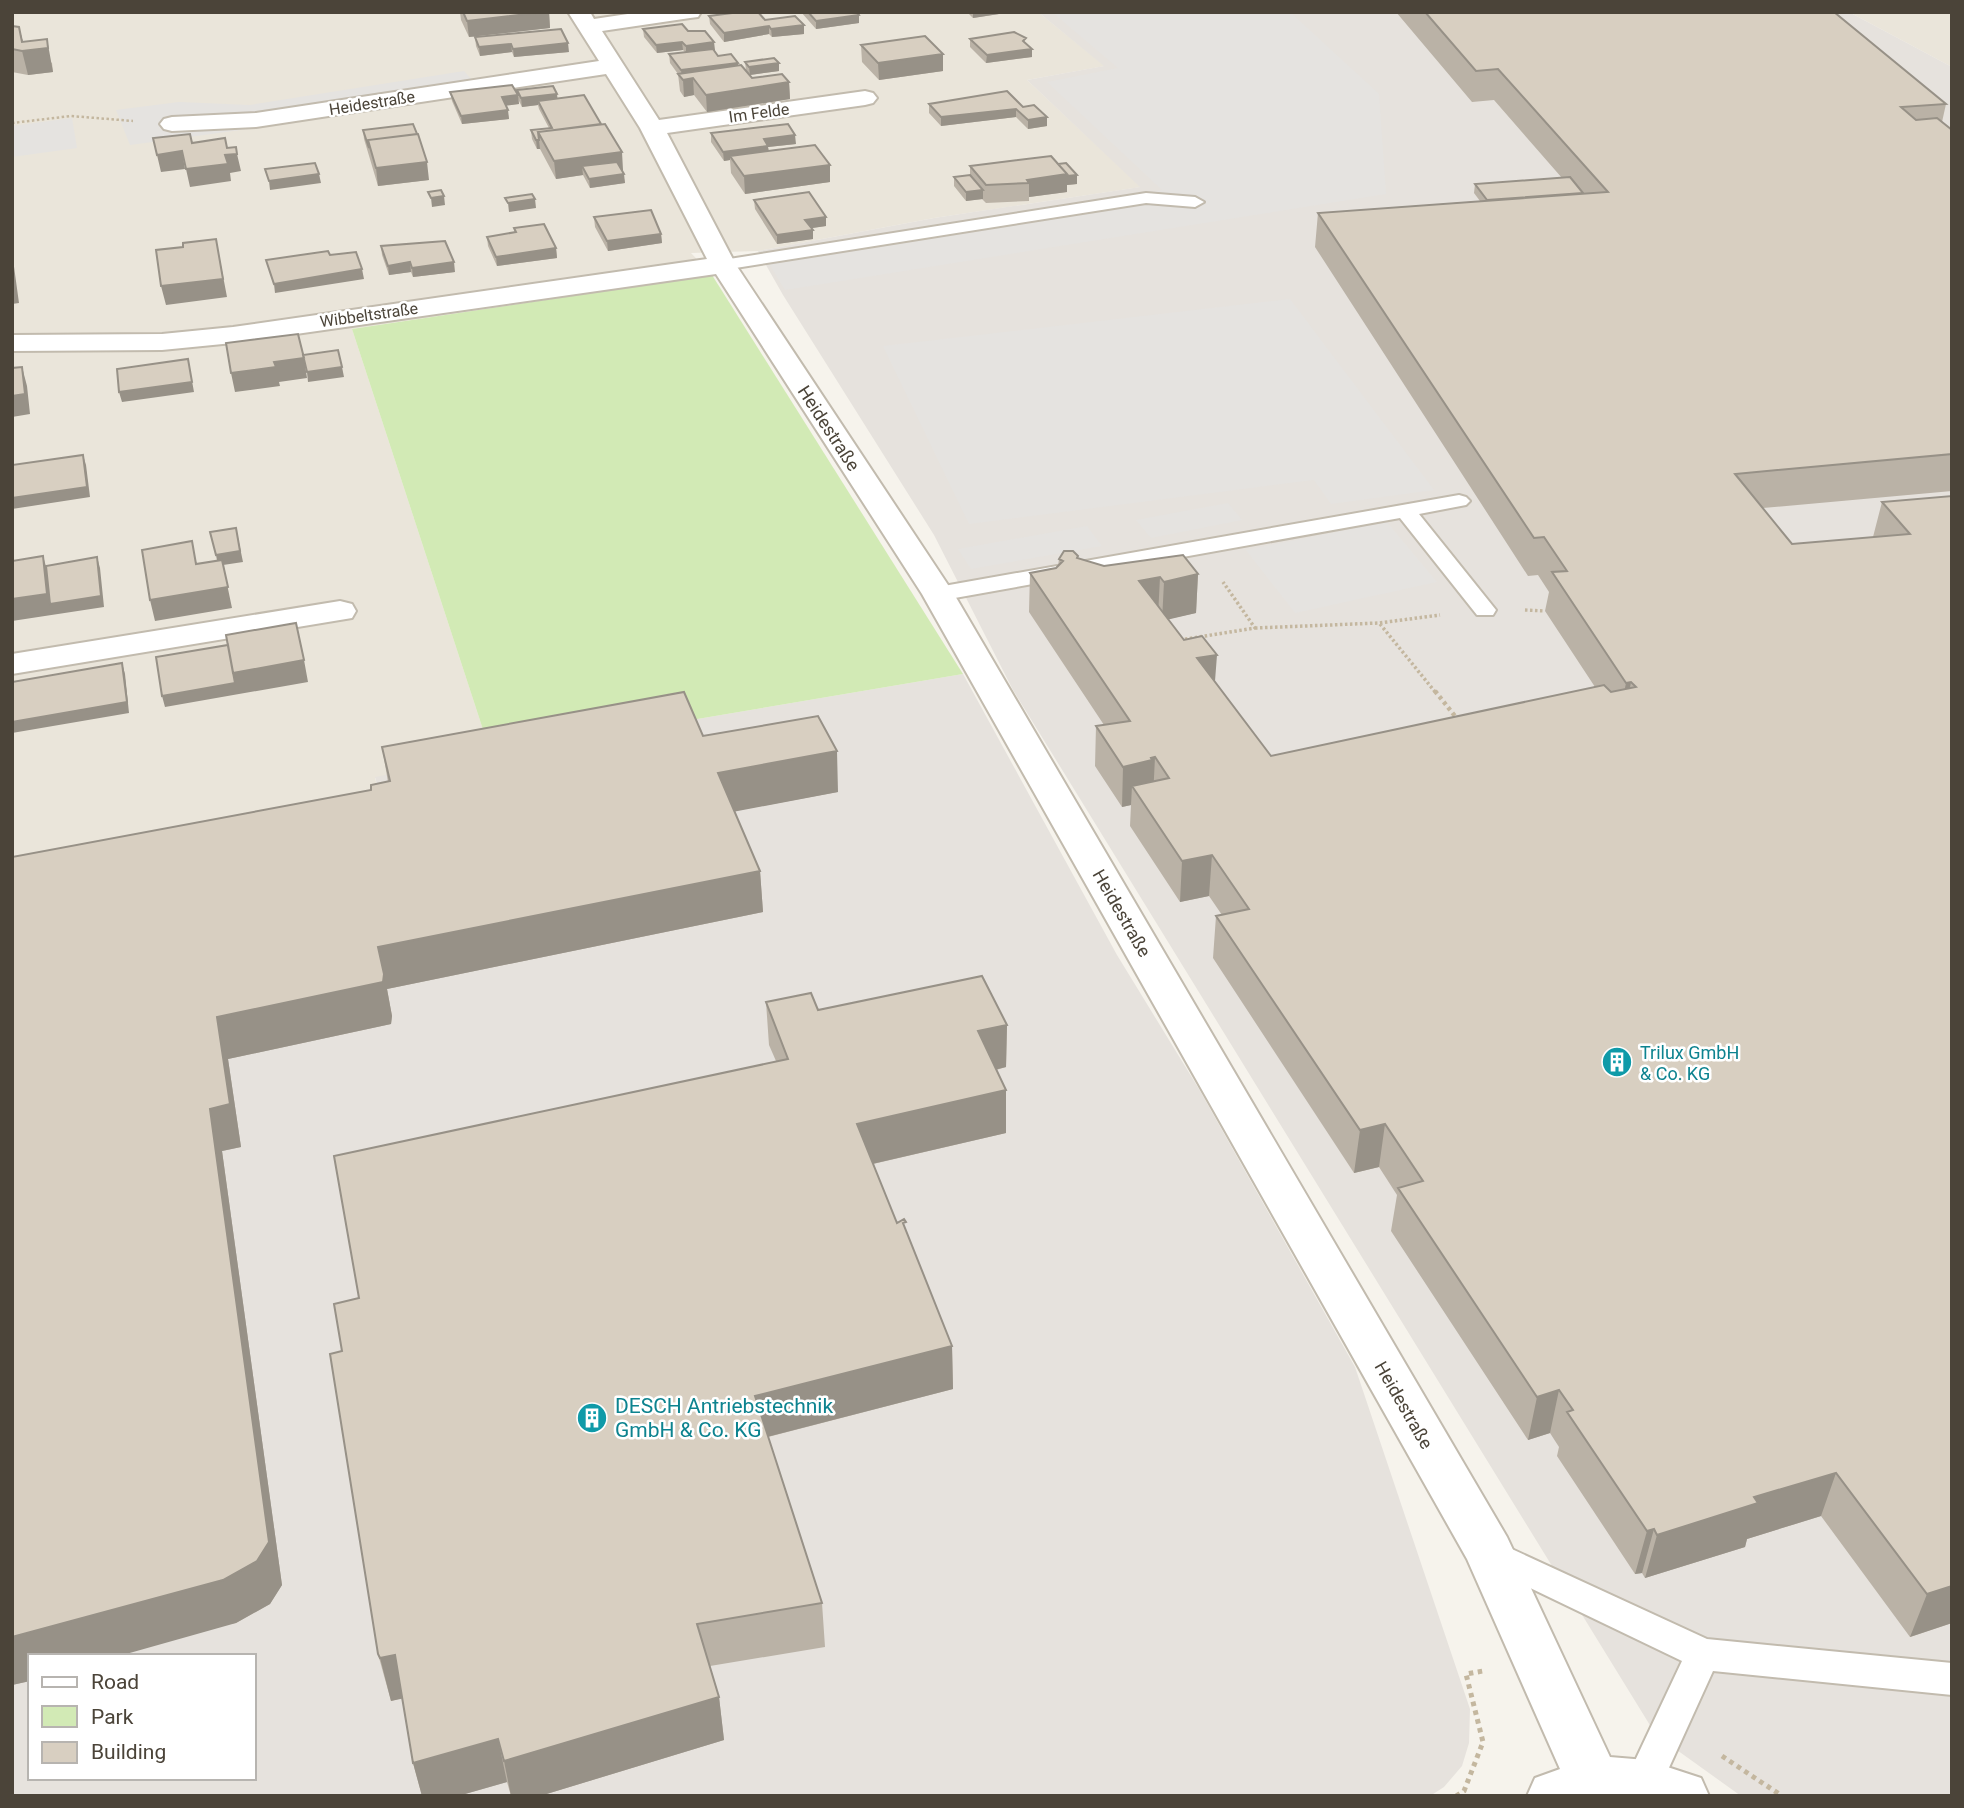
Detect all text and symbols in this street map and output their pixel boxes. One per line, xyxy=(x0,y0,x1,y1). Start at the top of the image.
street label: Heidestraße xyxy=(328,87,416,119)
street label: Im Felde xyxy=(728,99,790,127)
street label: Wibbeltstraße xyxy=(319,299,419,331)
street label: Heidestraße xyxy=(794,381,864,475)
street label: Heidestraße xyxy=(1089,866,1155,960)
place label: Trilux GmbH & Co. KG xyxy=(1640,1042,1739,1084)
building icon: Trilux GmbH & Co. KG xyxy=(1600,1045,1634,1079)
street label: Heidestraße xyxy=(1371,1358,1437,1452)
place label: DESCH Antriebstechnik GmbH & Co. KG xyxy=(615,1394,833,1442)
building icon: DESCH Antriebstechnik GmbH & Co. KG xyxy=(575,1401,609,1435)
legend xyxy=(28,1654,256,1780)
text: Road xyxy=(91,1670,139,1694)
text: Park xyxy=(91,1705,134,1729)
text: Building xyxy=(91,1740,166,1764)

